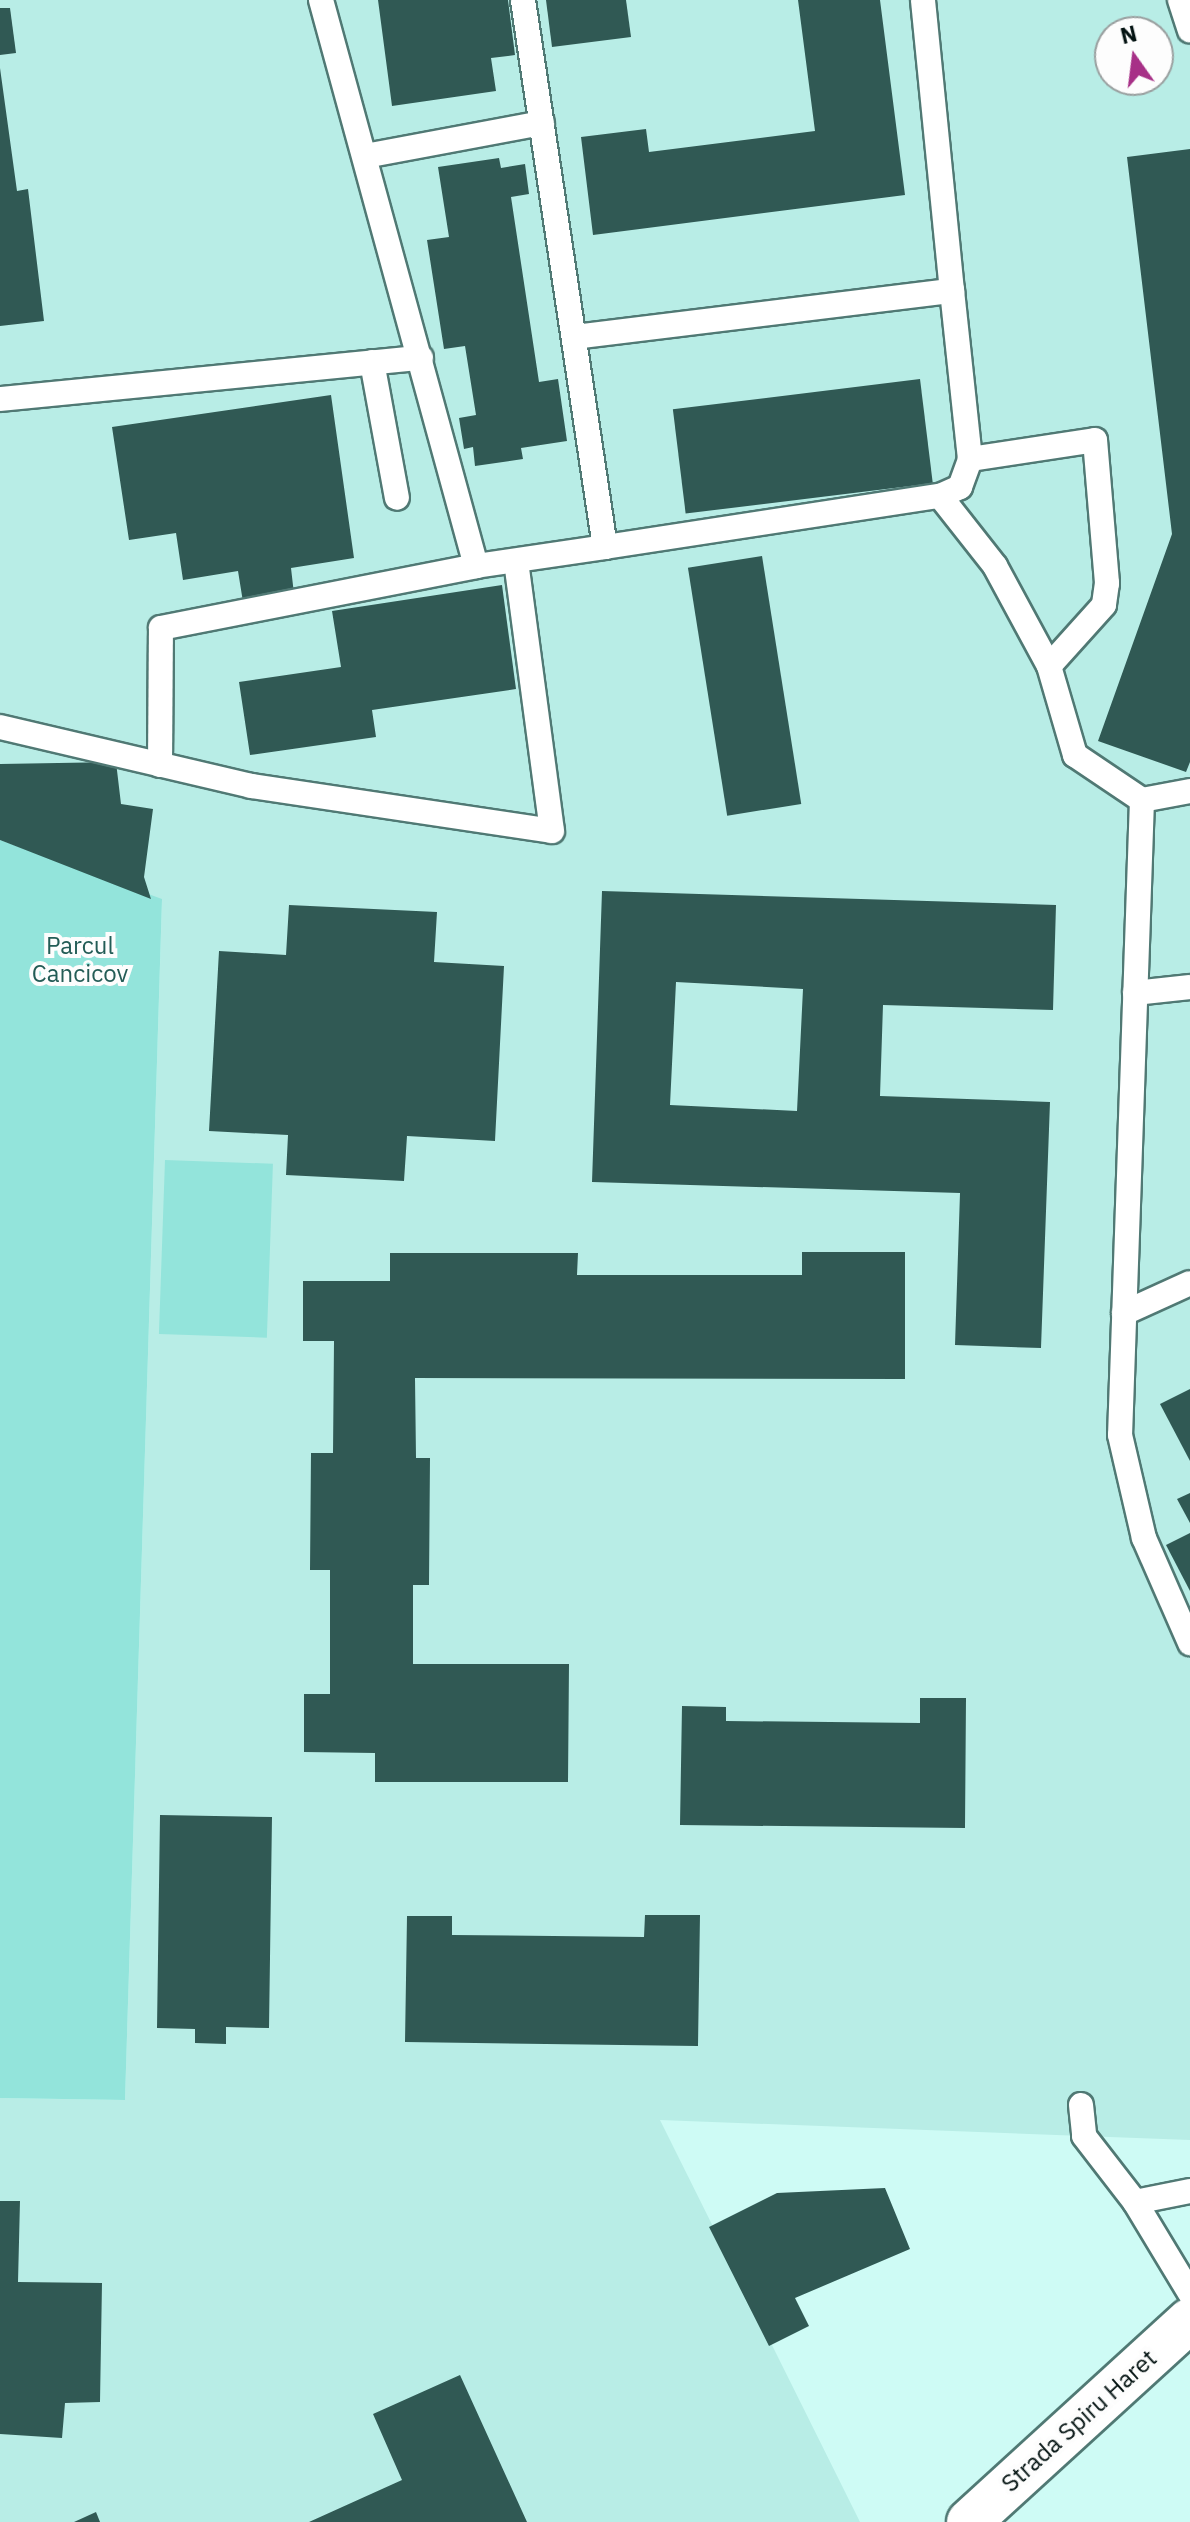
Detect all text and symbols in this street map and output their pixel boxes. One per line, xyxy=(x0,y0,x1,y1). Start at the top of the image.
north arrow xyxy=(1094,16,1174,96)
text: N xyxy=(1117,18,1140,50)
park label: Parcul Cancicov xyxy=(32,932,128,988)
street label: Strada Spiru Haret xyxy=(996,2344,1162,2498)

